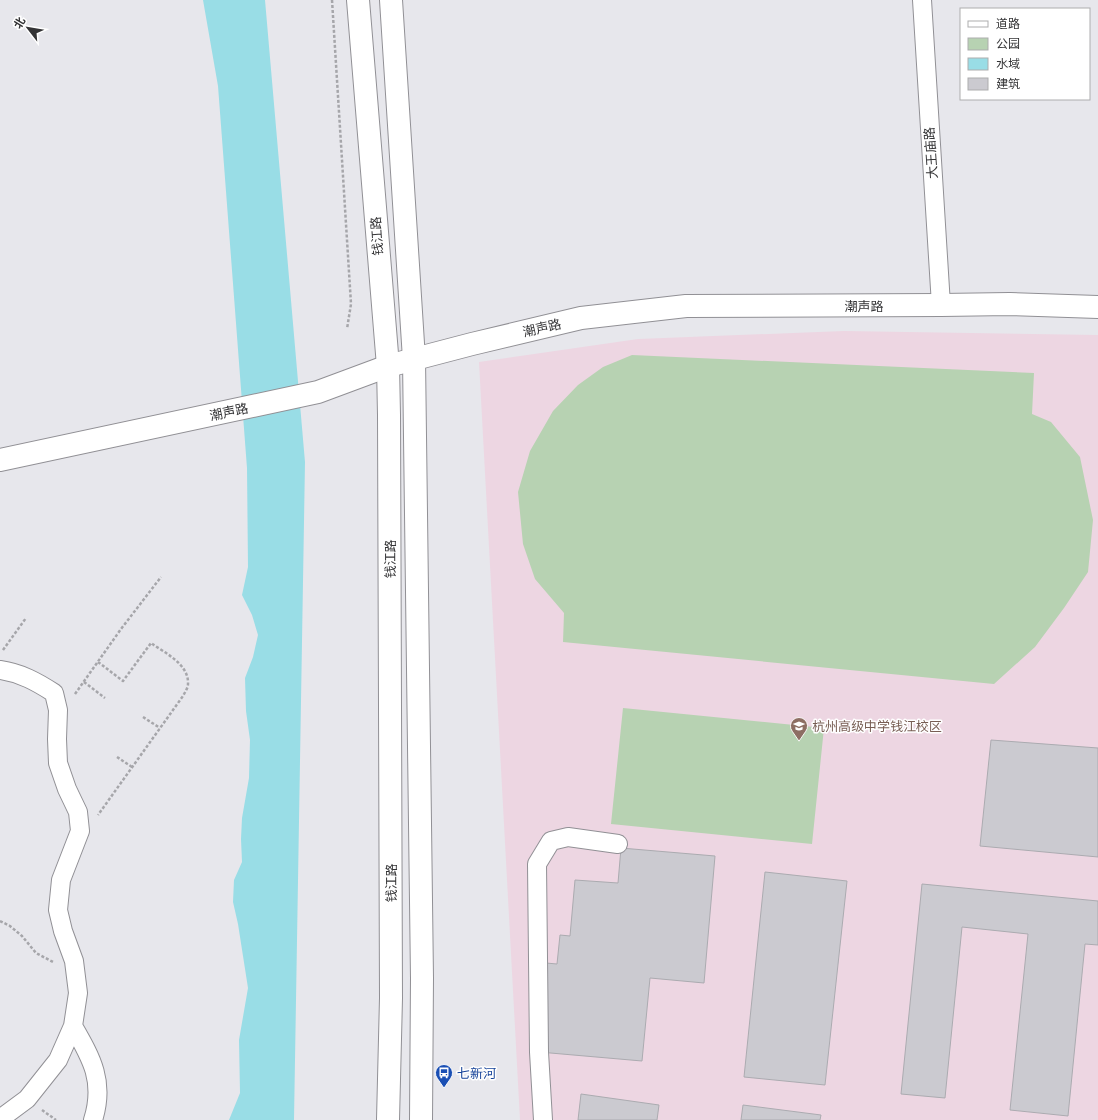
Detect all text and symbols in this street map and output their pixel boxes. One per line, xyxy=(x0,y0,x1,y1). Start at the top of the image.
north arrow xyxy=(8,8,48,48)
legend xyxy=(960,8,1090,100)
text: 北 xyxy=(10,14,29,32)
text: 道路 xyxy=(996,15,1020,32)
text: 公园 xyxy=(996,35,1020,52)
text: 水域 xyxy=(996,55,1020,72)
text: 建筑 xyxy=(996,75,1020,92)
street label: 大王庙路 xyxy=(920,126,942,180)
street label: 钱江路 xyxy=(366,216,388,256)
street label: 潮声路 xyxy=(844,297,884,316)
street label: 潮声路 xyxy=(521,314,563,342)
street label: 潮声路 xyxy=(208,399,250,425)
street label: 钱江路 xyxy=(381,539,400,579)
school or university icon: 杭州高级中学钱江校区 xyxy=(789,716,809,741)
place label: 杭州高级中学钱江校区 xyxy=(812,717,942,736)
street label: 钱江路 xyxy=(382,863,401,903)
bus stop icon: 七新河 xyxy=(434,1063,454,1088)
place label: 七新河 xyxy=(457,1064,496,1083)

